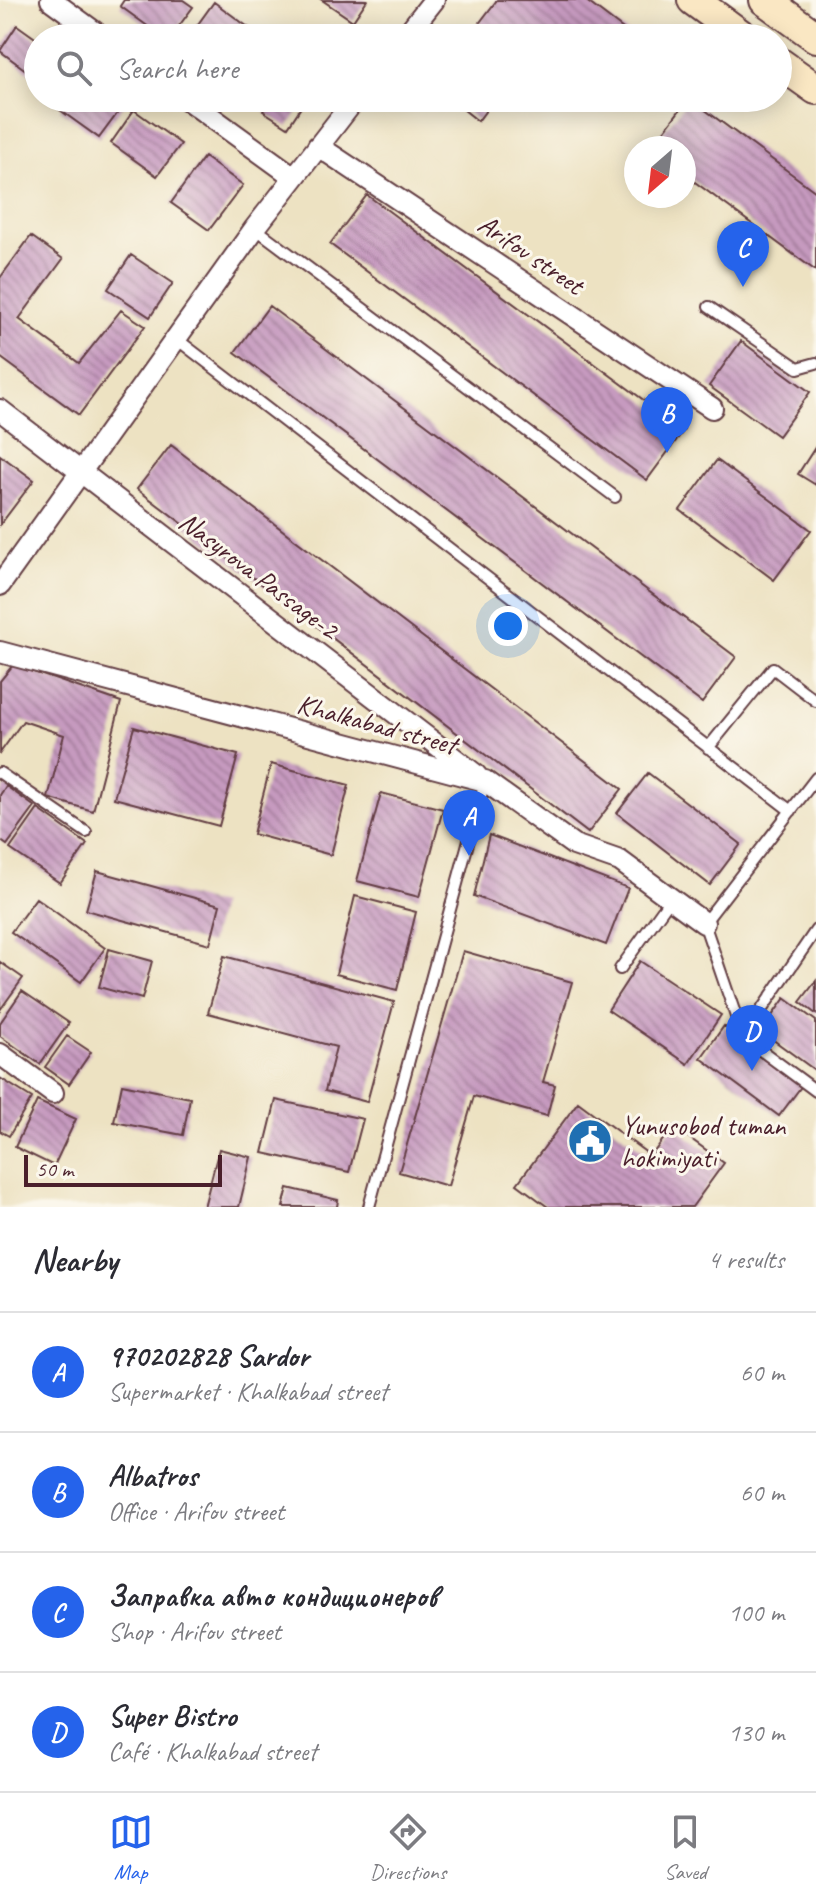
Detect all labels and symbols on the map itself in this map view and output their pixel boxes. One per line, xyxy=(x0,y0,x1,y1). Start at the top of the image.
north arrow xyxy=(624,136,696,208)
street label: Arifov street xyxy=(472,206,593,303)
pin: C xyxy=(717,221,769,287)
pin: B xyxy=(641,387,693,453)
street label: Nasyrova Passage-2 xyxy=(172,504,348,648)
your location xyxy=(488,606,528,646)
street label: Khalkabad street xyxy=(294,686,464,763)
pin: A xyxy=(443,790,495,856)
pin: D xyxy=(726,1005,778,1071)
place label: Yunusobod tuman hokimiyati xyxy=(621,1108,787,1175)
public building icon: Yunusobod tuman hokimiyati xyxy=(566,1117,614,1165)
scale bar xyxy=(24,1151,222,1187)

